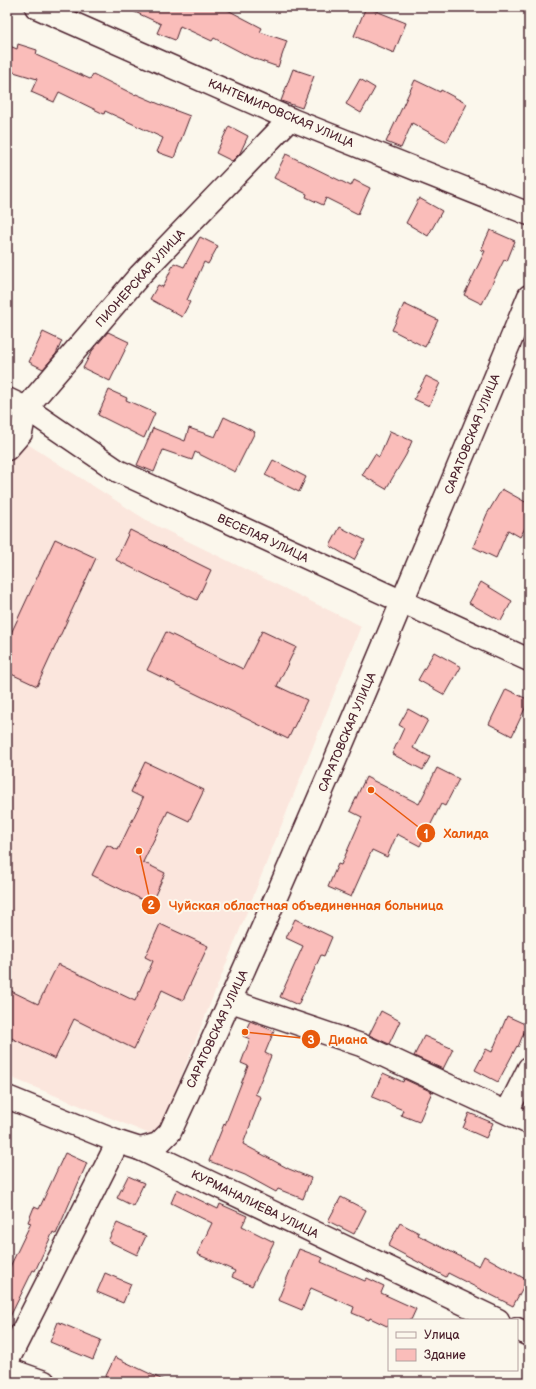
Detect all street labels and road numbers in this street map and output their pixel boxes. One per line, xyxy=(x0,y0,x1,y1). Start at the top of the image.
street label: КАНТЕМИРОВСКАЯ УЛИЦА xyxy=(206,76,357,151)
street label: ПИОНЕРСКАЯ УЛИЦА xyxy=(93,226,189,330)
street label: САРАТОВСКАЯ УЛИЦА xyxy=(441,371,504,497)
street label: ВЕСЕЛАЯ УЛИЦА xyxy=(215,511,311,566)
street label: САРАТОВСКАЯ УЛИЦА xyxy=(315,669,380,794)
street label: САРАТОВСКАЯ УЛИЦА xyxy=(184,967,252,1091)
street label: КУРМАНАЛИЕВА УЛИЦА xyxy=(189,1167,322,1242)

